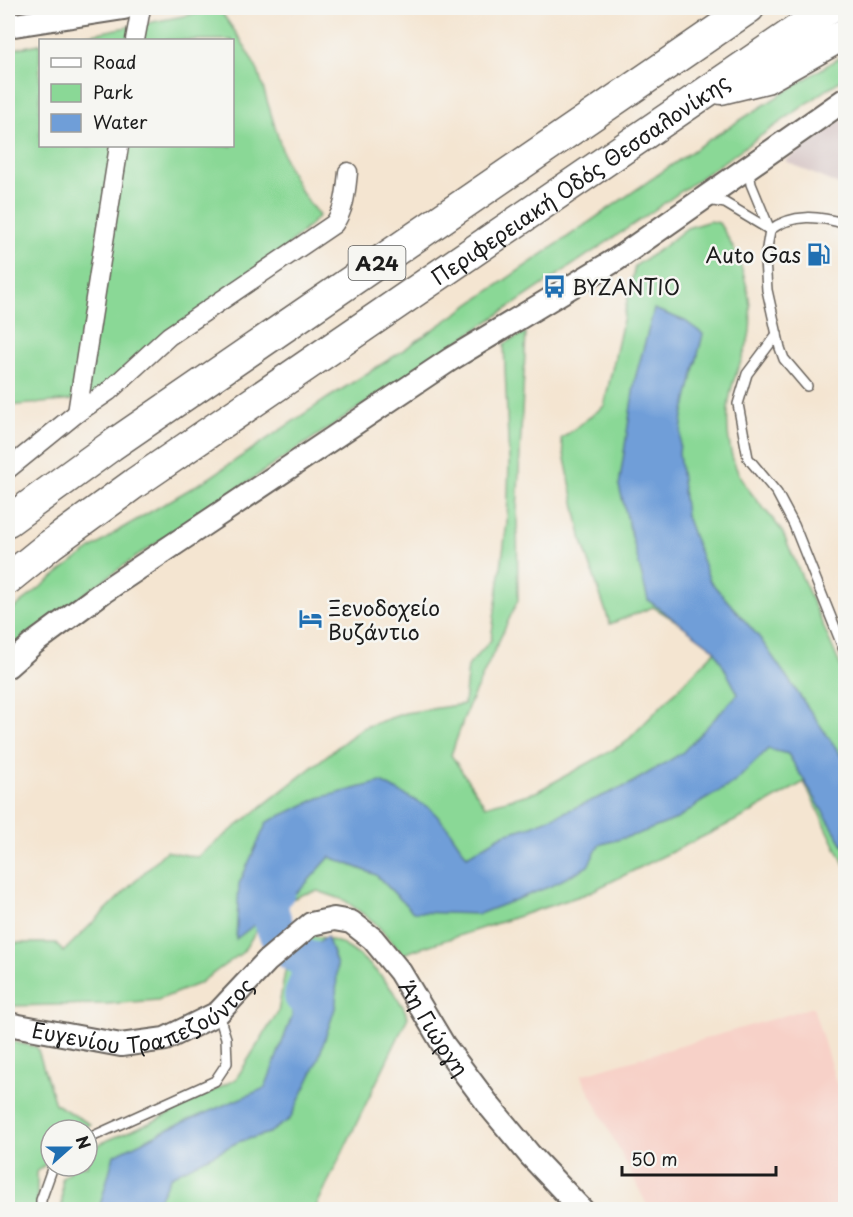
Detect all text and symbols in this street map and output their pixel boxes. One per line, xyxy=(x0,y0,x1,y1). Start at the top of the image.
legend xyxy=(39,39,234,147)
text: Road xyxy=(93,48,137,75)
street label: Περιφερειακή Οδός Θεσσαλονίκης xyxy=(424,65,736,292)
text: Park xyxy=(93,78,133,105)
text: Water xyxy=(93,108,148,135)
place label: Auto Gas xyxy=(706,238,801,270)
fuel station icon: Auto Gas xyxy=(806,241,832,267)
road number: Α24 xyxy=(348,246,406,280)
place label: ΒΥΖΑΝΤΙΟ xyxy=(572,270,680,302)
bus stop icon: ΒΥΖΑΝΤΙΟ xyxy=(541,273,567,299)
place label: Ξενοδοχείο Βυζάντιο xyxy=(328,591,440,647)
hotel icon: Ξενοδοχείο Βυζάντιο xyxy=(297,606,323,632)
street label: Ευγενίου Τραπεζούντος xyxy=(30,969,260,1061)
street label: Άη Γιώργη xyxy=(392,974,477,1082)
north arrow xyxy=(39,1118,99,1178)
text: N xyxy=(70,1132,97,1152)
scale bar xyxy=(622,1139,776,1177)
text: 50 m xyxy=(631,1145,678,1172)

